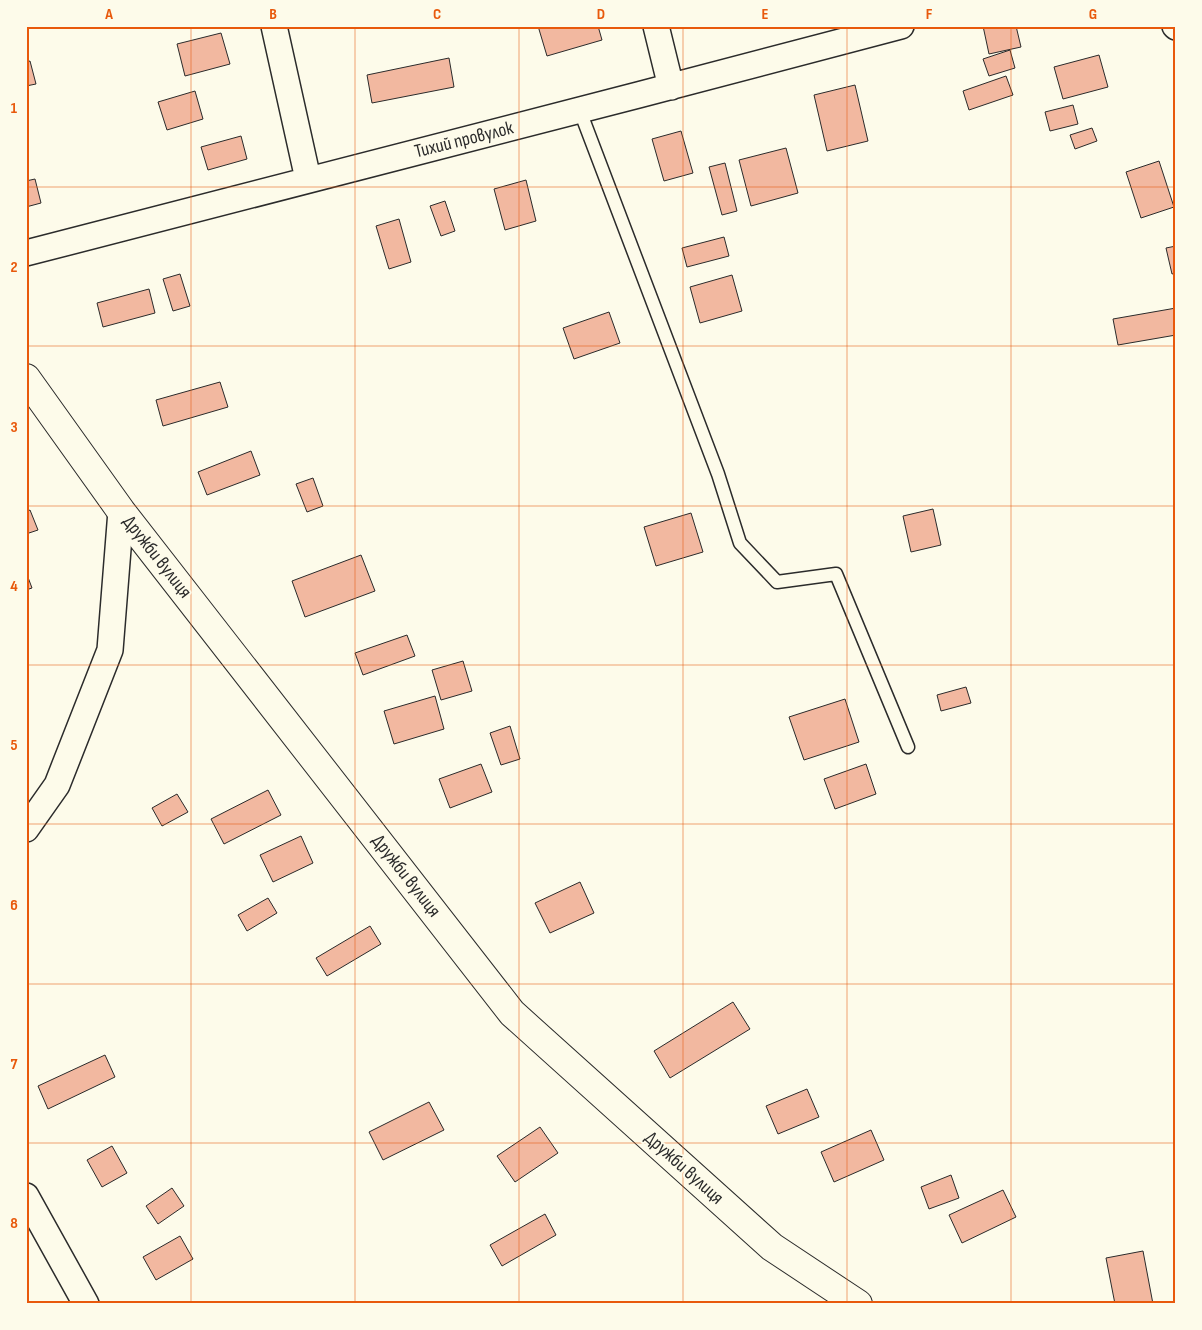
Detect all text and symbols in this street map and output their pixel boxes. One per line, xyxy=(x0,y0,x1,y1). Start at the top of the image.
text: A xyxy=(104,5,113,24)
text: B xyxy=(269,5,277,24)
text: C xyxy=(433,5,441,24)
text: D xyxy=(597,5,605,24)
text: E xyxy=(762,5,769,24)
text: F xyxy=(926,5,933,24)
text: G xyxy=(1089,5,1097,24)
text: 1 xyxy=(11,99,18,118)
street label: Тихий провулок xyxy=(412,116,517,163)
text: 2 xyxy=(10,258,18,277)
text: 3 xyxy=(10,418,18,437)
street label: Дружби вулиця xyxy=(118,511,196,603)
text: 4 xyxy=(10,577,18,596)
text: 5 xyxy=(10,736,18,755)
street label: Дружби вулиця xyxy=(367,830,445,922)
text: 6 xyxy=(10,896,18,915)
text: 7 xyxy=(11,1055,18,1074)
street label: Дружби вулиця xyxy=(640,1127,728,1209)
text: 8 xyxy=(10,1214,18,1233)

